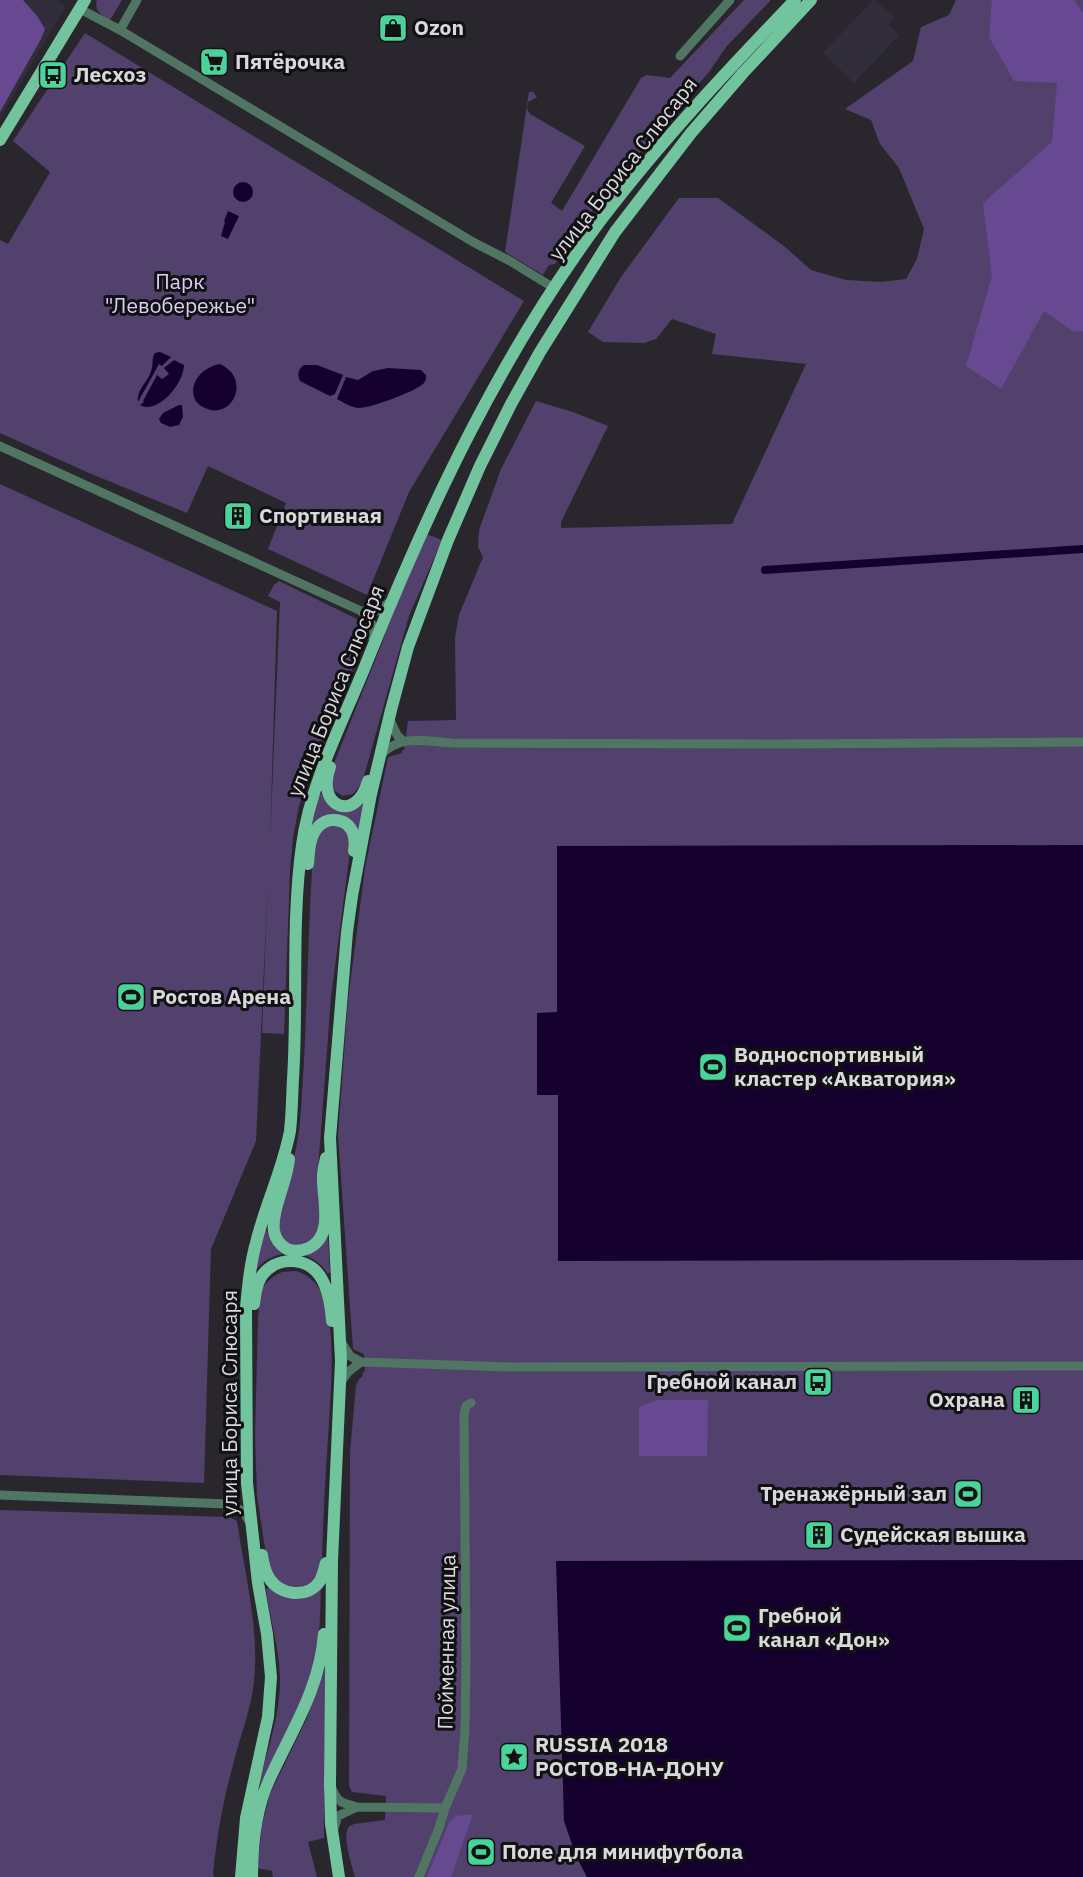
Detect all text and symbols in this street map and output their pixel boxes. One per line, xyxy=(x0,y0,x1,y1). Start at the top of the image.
shop icon: Ozon xyxy=(377,12,409,44)
place label: Ozon xyxy=(414,13,464,41)
supermarket icon: Пятёрочка xyxy=(198,46,230,78)
place label: Пятёрочка xyxy=(235,47,345,75)
bus stop icon: Лесхоз xyxy=(37,59,69,91)
place label: Лесхоз xyxy=(74,60,147,88)
street label: улица Бориса Слюсаря xyxy=(542,71,703,266)
park label: Парк "Левобережье" xyxy=(105,267,255,319)
building icon: Спортивная xyxy=(222,500,254,532)
place label: Спортивная xyxy=(259,501,382,529)
street label: улица Бориса Слюсаря xyxy=(280,581,390,801)
sports icon: Ростов Арена xyxy=(115,981,147,1013)
place label: Ростов Арена xyxy=(152,982,291,1010)
place label: Водноспортивный кластер «Акватория» xyxy=(734,1040,956,1092)
sports icon: Водноспортивный кластер «Акватория» xyxy=(697,1051,729,1083)
street label: улица Бориса Слюсаря xyxy=(215,1290,243,1516)
bus stop icon: Гребной канал xyxy=(802,1366,834,1398)
place label: Гребной канал xyxy=(646,1367,797,1395)
building icon: Охрана xyxy=(1010,1384,1042,1416)
place label: Охрана xyxy=(929,1385,1005,1413)
sports icon: Тренажёрный зал xyxy=(952,1478,984,1510)
place label: Тренажёрный зал xyxy=(760,1479,947,1507)
building icon: Судейская вышка xyxy=(803,1519,835,1551)
place label: Судейская вышка xyxy=(840,1520,1026,1548)
street label: Пойменная улица xyxy=(430,1554,462,1730)
place label: Гребной канал «Дон» xyxy=(758,1601,890,1653)
sports icon: Гребной канал «Дон» xyxy=(721,1612,753,1644)
place label: RUSSIA 2018 РОСТОВ-НА-ДОНУ xyxy=(535,1730,724,1782)
place icon: RUSSIA 2018 РОСТОВ-НА-ДОНУ xyxy=(498,1741,530,1773)
sports icon: Поле для минифутбола xyxy=(465,1836,497,1868)
place label: Поле для минифутбола xyxy=(502,1837,743,1865)

